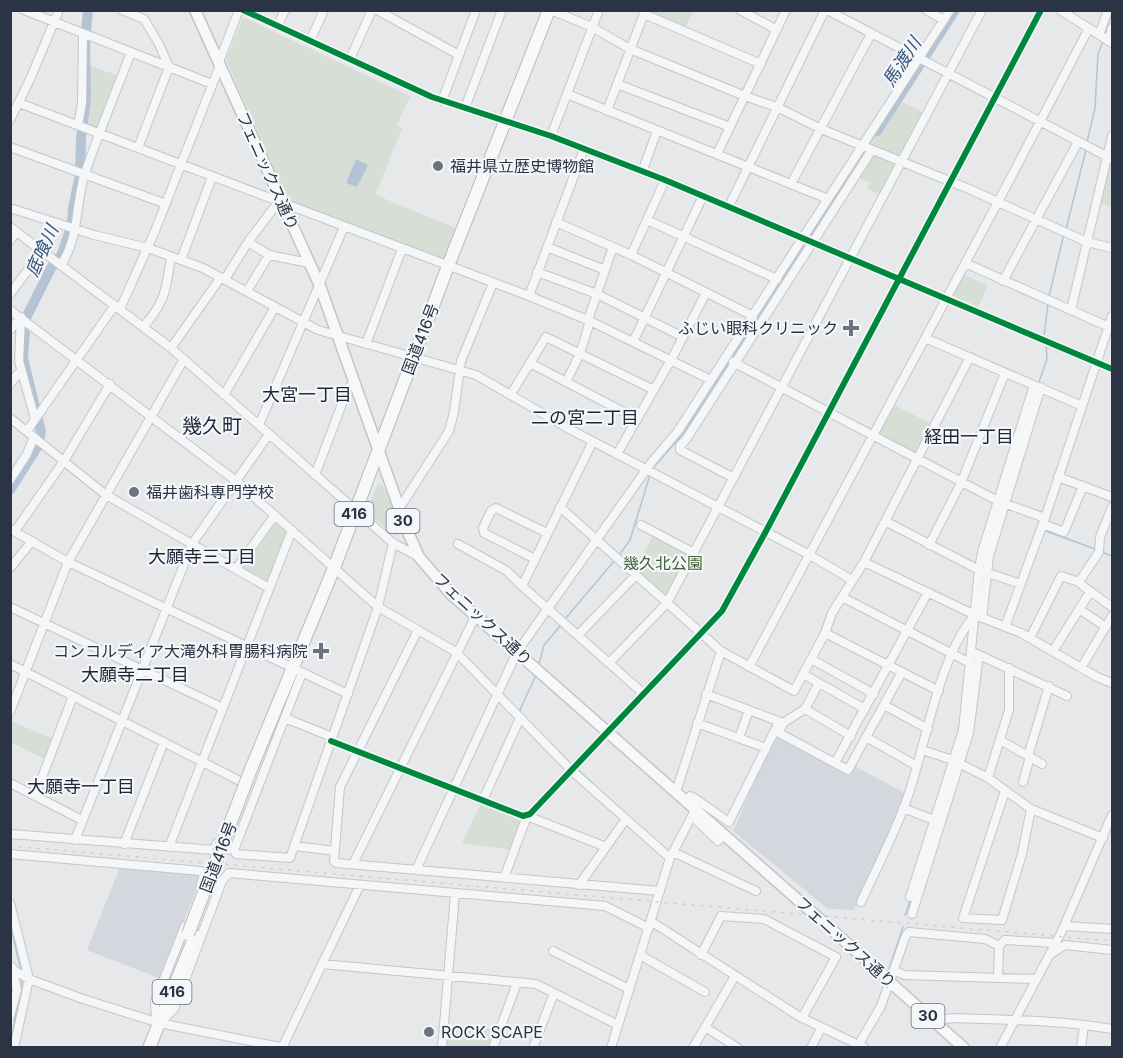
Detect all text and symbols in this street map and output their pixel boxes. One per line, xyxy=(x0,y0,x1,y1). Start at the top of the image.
water label: 馬渡川 xyxy=(878,32,926,90)
street label: フェニックス通り xyxy=(233,109,303,233)
place label: 福井県立歴史博物館 xyxy=(450,156,594,176)
marker: 福井県立歴史博物館 xyxy=(431,159,445,173)
water label: 底喰川 xyxy=(21,220,63,280)
street label: 国道416号 xyxy=(397,301,443,377)
place label: ふじい眼科クリニック xyxy=(678,318,838,338)
marker: ふじい眼科クリニック xyxy=(842,319,860,337)
district label: 大宮一丁目 xyxy=(262,384,352,405)
district label: 二の宮二丁目 xyxy=(531,407,639,428)
district label: 幾久町 xyxy=(182,414,242,438)
district label: 経田一丁目 xyxy=(924,426,1014,447)
place label: 福井歯科専門学校 xyxy=(146,482,274,502)
marker: 福井歯科専門学校 xyxy=(127,485,141,499)
road number: 416 xyxy=(334,502,374,526)
road number: 30 xyxy=(386,509,420,533)
district label: 大願寺三丁目 xyxy=(148,546,256,567)
park label: 幾久北公園 xyxy=(623,553,703,573)
street label: フェニックス通り xyxy=(430,568,536,670)
place label: コンコルディア大滝外科胃腸科病院 xyxy=(53,641,308,661)
marker: コンコルディア大滝外科胃腸科病院 xyxy=(312,642,330,660)
district label: 大願寺二丁目 xyxy=(81,664,189,685)
district label: 大願寺一丁目 xyxy=(27,776,135,797)
street label: 国道416号 xyxy=(195,819,241,895)
street label: フェニックス通り xyxy=(792,892,900,992)
road number: 416 xyxy=(152,980,192,1004)
road number: 30 xyxy=(912,1004,944,1028)
place label: ROCK SCAPE xyxy=(441,1022,543,1042)
marker: ROCK SCAPE xyxy=(422,1025,436,1039)

